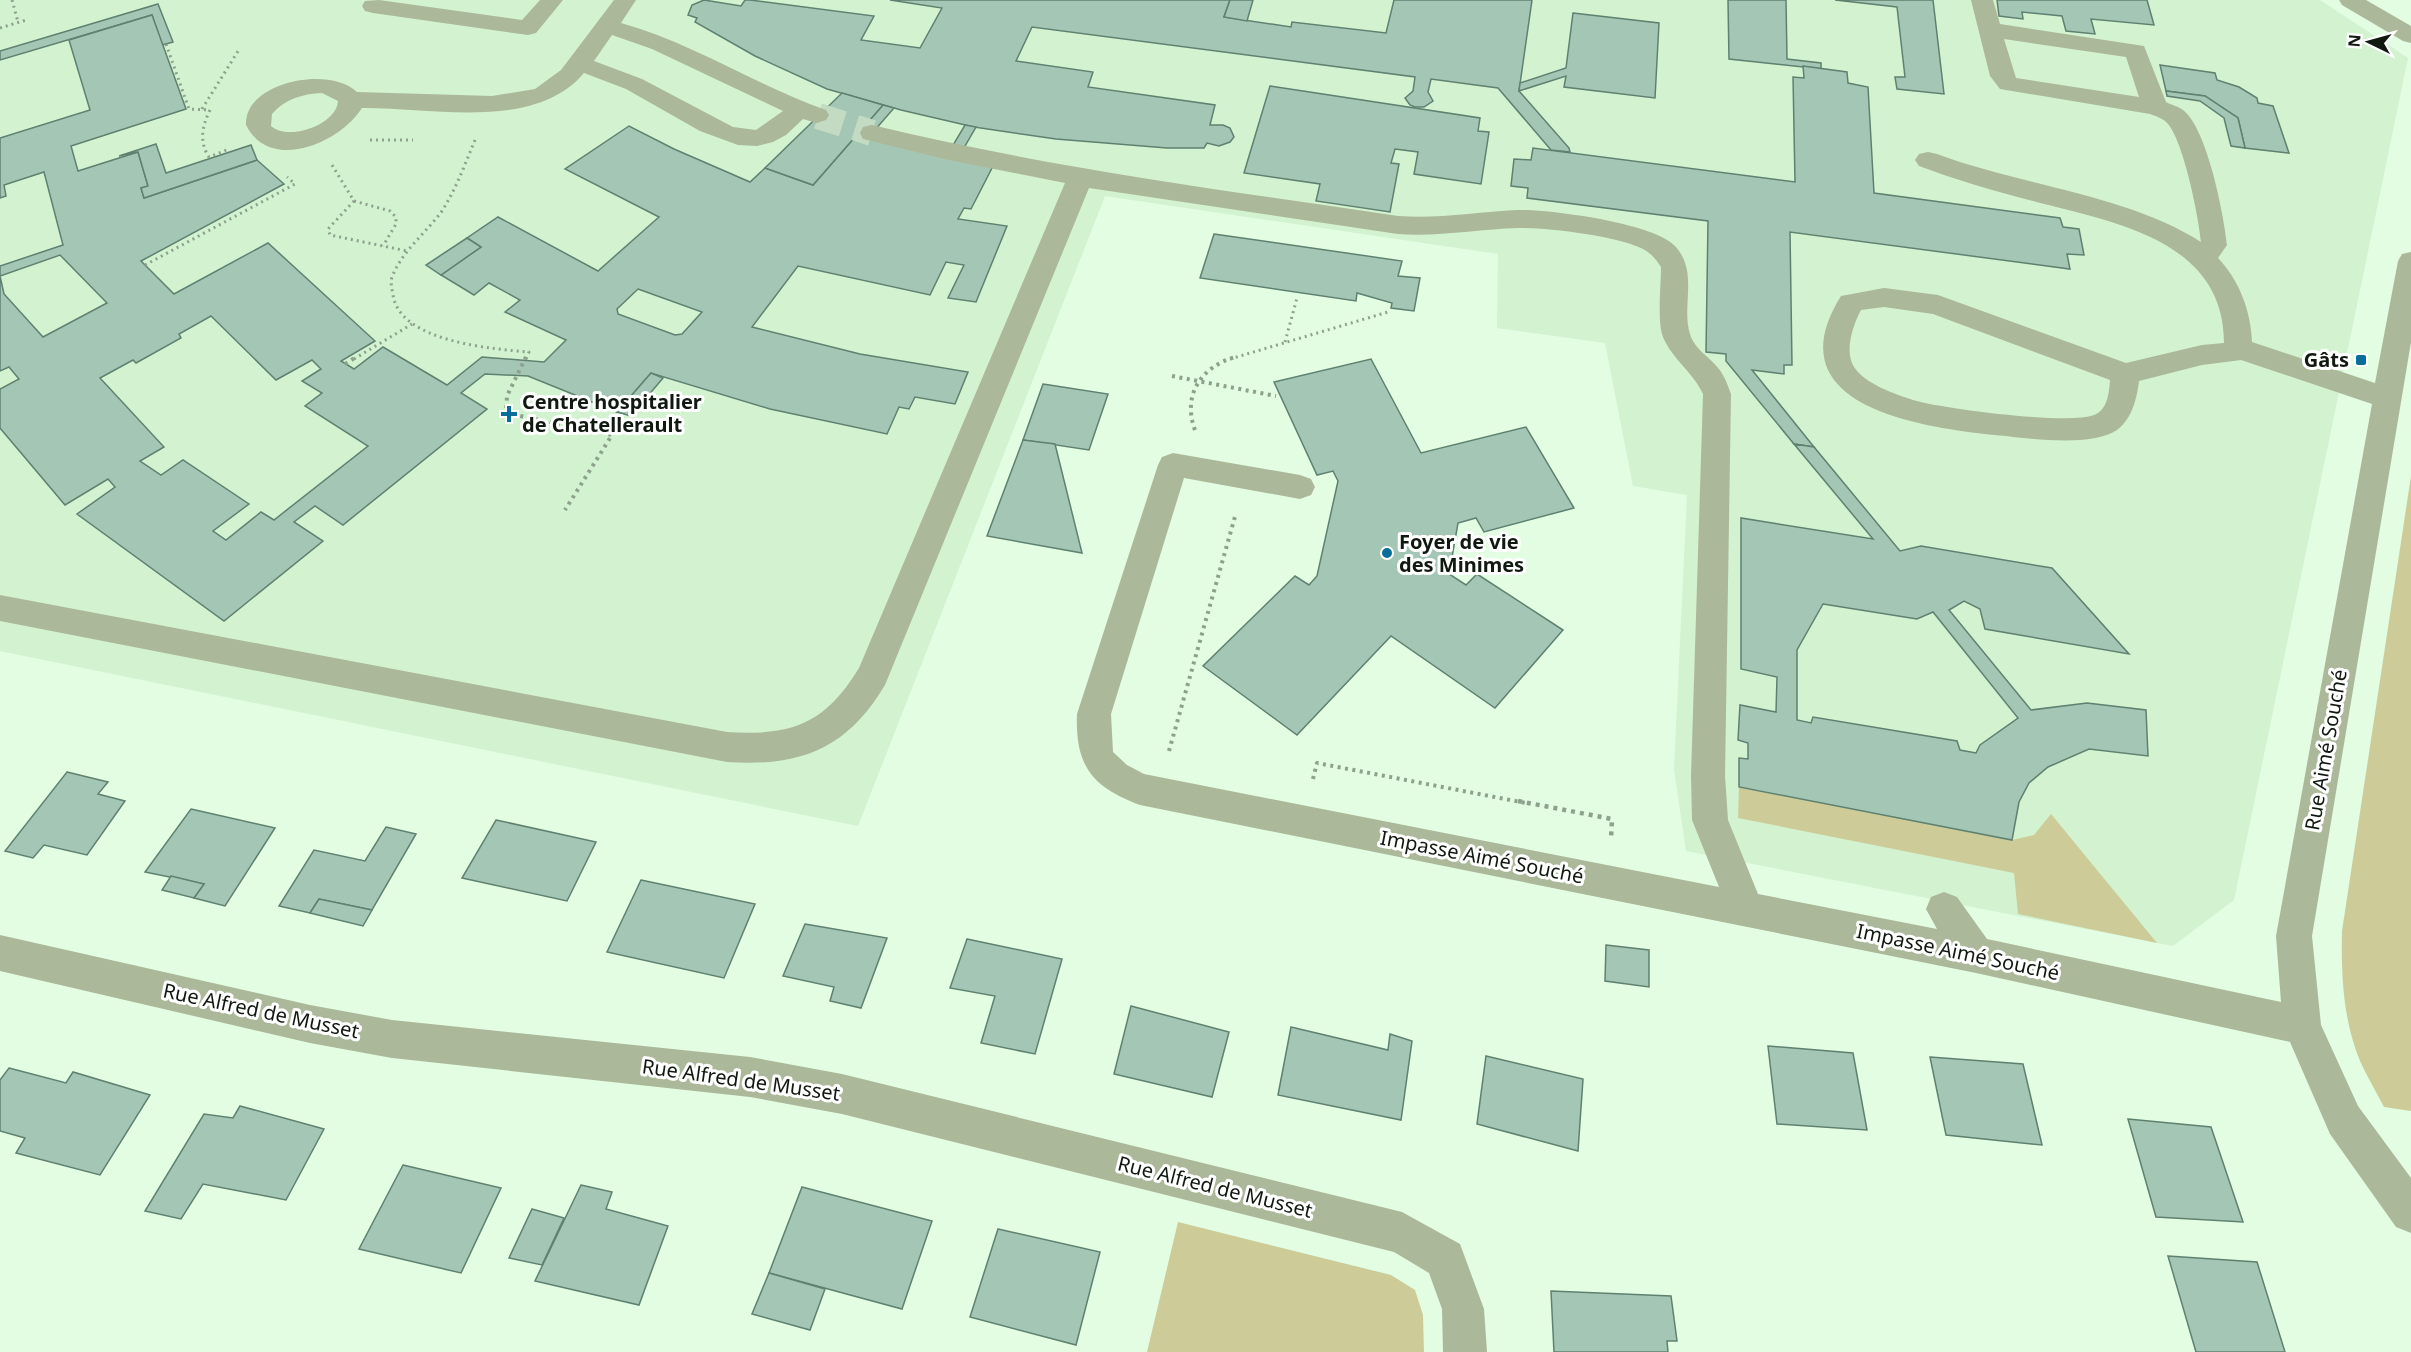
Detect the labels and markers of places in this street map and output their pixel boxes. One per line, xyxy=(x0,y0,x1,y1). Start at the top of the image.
place label: Gâts xyxy=(2304,346,2349,373)
marker: Gâts xyxy=(2354,353,2368,367)
place label: Centre hospitalier de Chatellerault xyxy=(522,388,702,438)
marker: Centre hospitalier de Chatellerault xyxy=(500,405,518,423)
place label: Foyer de vie des Minimes xyxy=(1399,528,1524,578)
marker: Foyer de vie des Minimes xyxy=(1380,546,1394,560)

